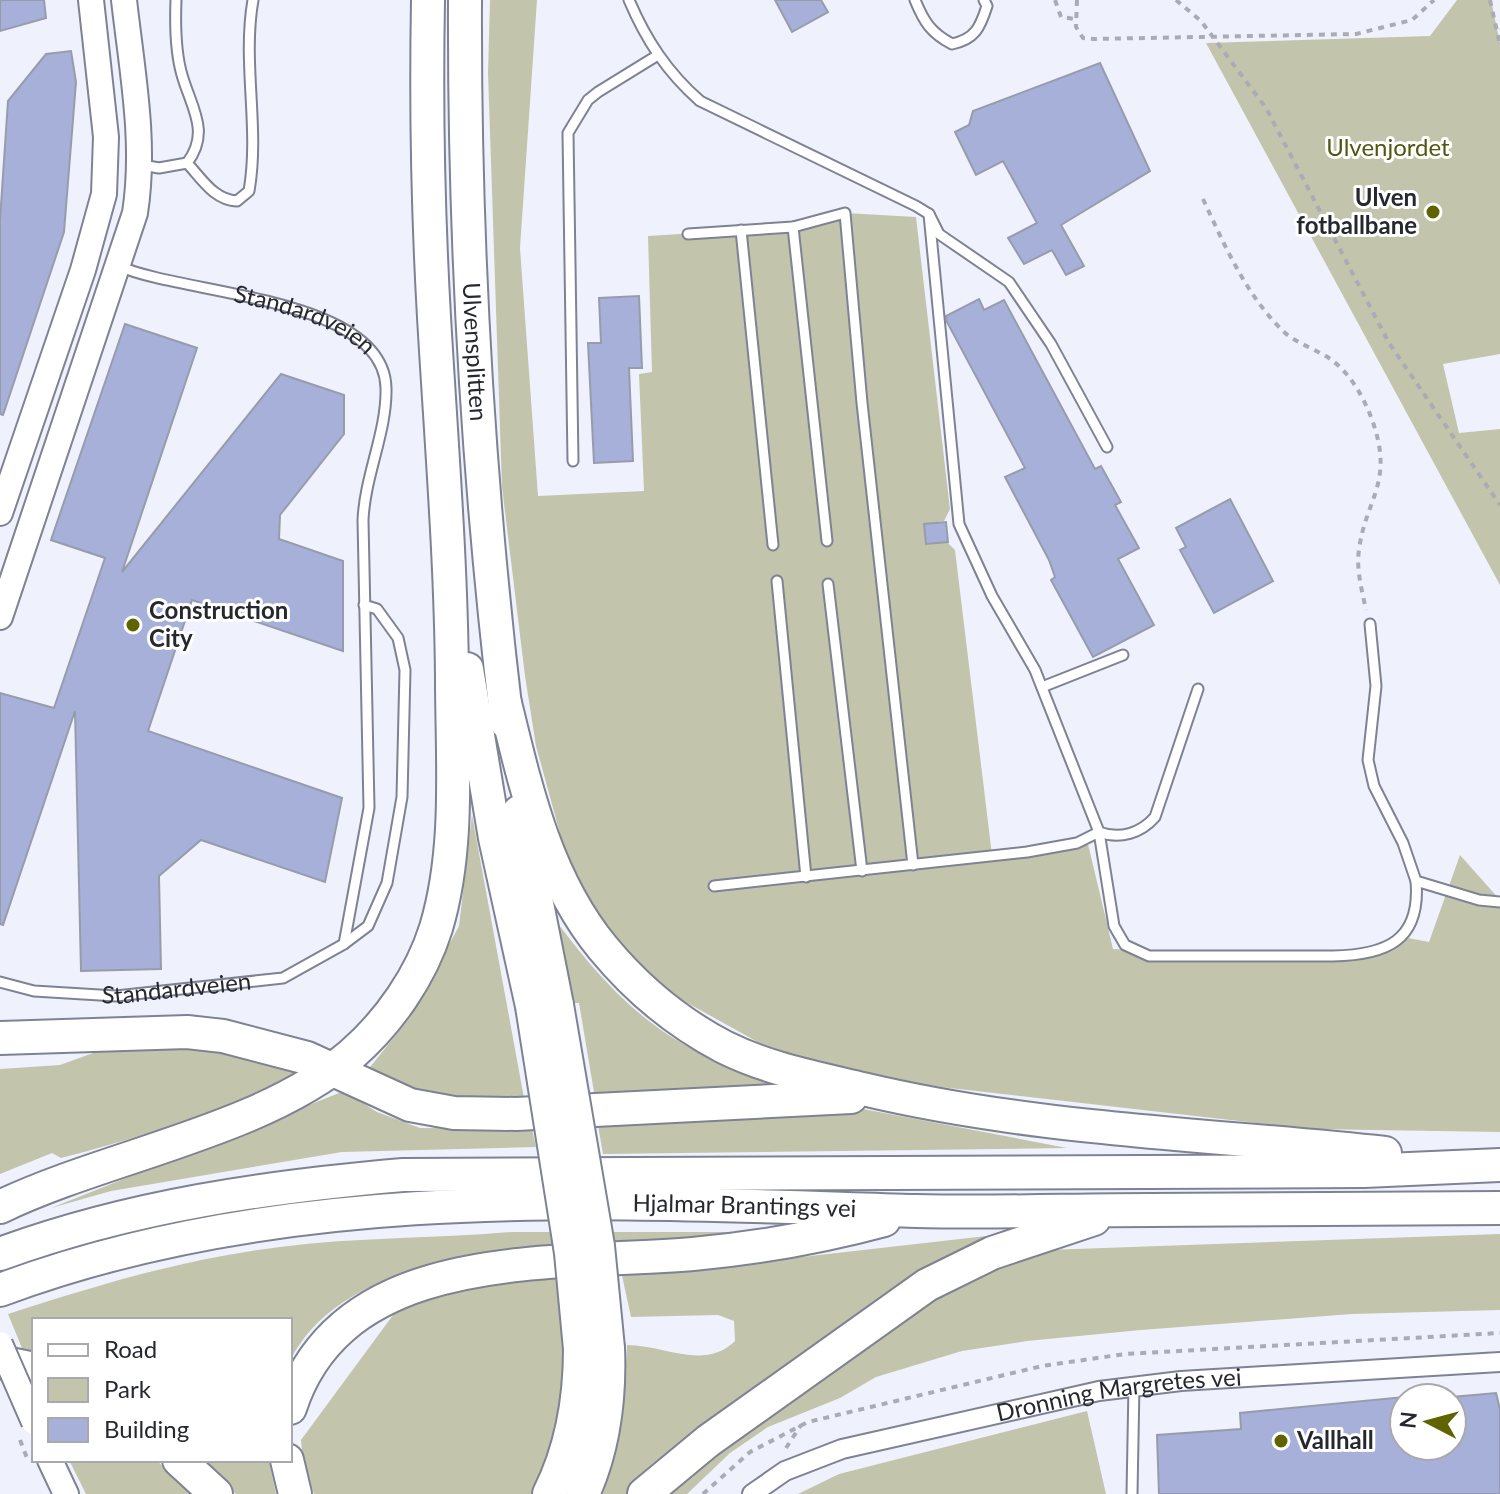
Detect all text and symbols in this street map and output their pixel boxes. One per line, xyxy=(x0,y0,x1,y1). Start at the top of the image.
park label: Ulvenjordet xyxy=(1326,132,1450,161)
place label: Ulven fotballbane xyxy=(1296,182,1417,239)
marker: Ulven fotballbane xyxy=(1424,203,1442,221)
street label: Standardveien xyxy=(232,278,382,359)
street label: Ulvensplitten xyxy=(458,282,494,422)
place label: Construction City xyxy=(149,595,288,652)
marker: Construction City xyxy=(124,616,142,634)
street label: Standardveien xyxy=(101,966,252,1009)
street label: Hjalmar Brantings vei xyxy=(632,1187,857,1222)
legend xyxy=(32,1318,292,1462)
text: Road xyxy=(104,1334,157,1363)
street label: Dronning Margretes vei xyxy=(993,1361,1242,1427)
text: Park xyxy=(104,1374,152,1403)
north arrow xyxy=(1388,1382,1468,1462)
text: N xyxy=(1393,1410,1422,1430)
text: Building xyxy=(104,1414,189,1443)
place label: Vallhall xyxy=(1296,1425,1374,1454)
marker: Vallhall xyxy=(1272,1432,1290,1450)

